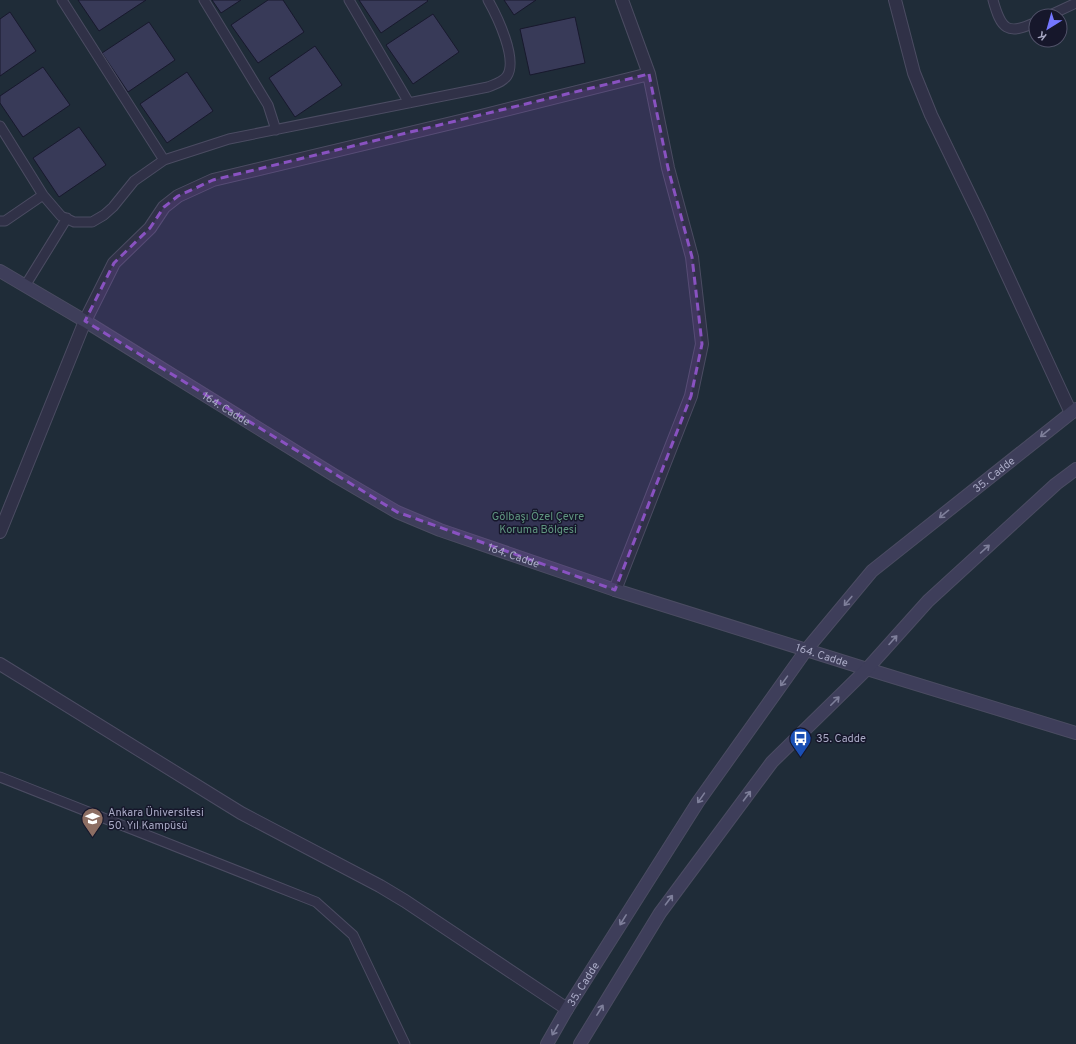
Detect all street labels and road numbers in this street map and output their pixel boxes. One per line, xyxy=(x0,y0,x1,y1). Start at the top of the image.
street label: 164. Cadde xyxy=(199,389,253,430)
street label: 35. Cadde xyxy=(970,454,1018,496)
street label: 164. Cadde xyxy=(486,541,541,572)
street label: 164. Cadde xyxy=(794,641,850,671)
street label: 35. Cadde xyxy=(564,960,603,1009)

